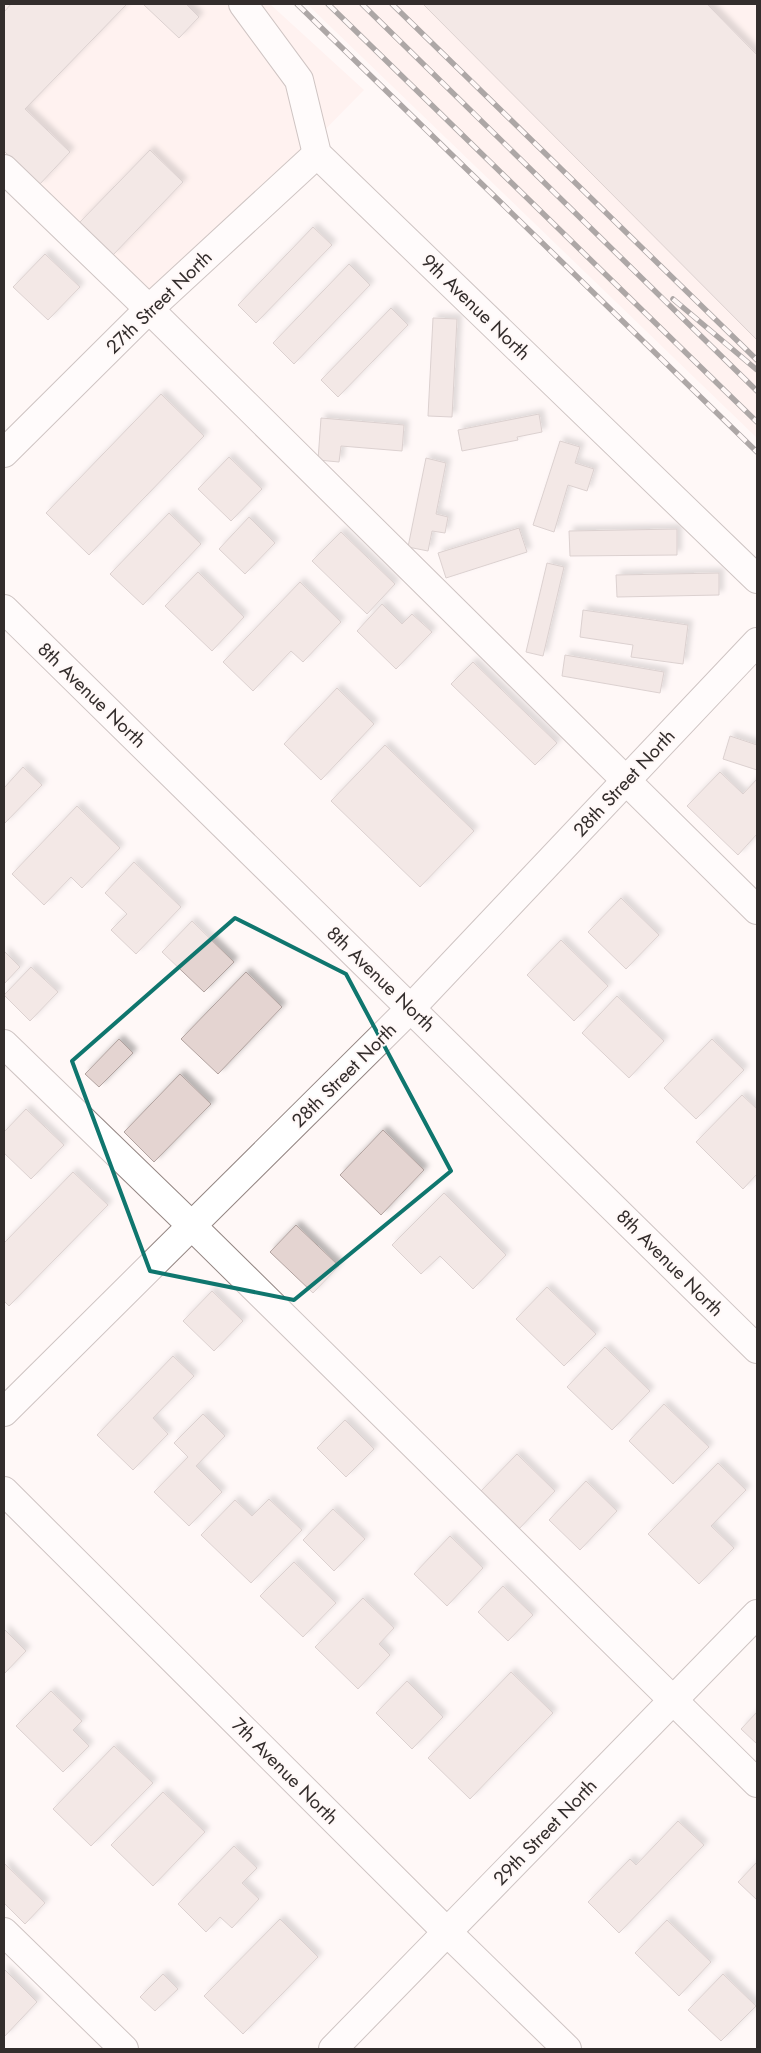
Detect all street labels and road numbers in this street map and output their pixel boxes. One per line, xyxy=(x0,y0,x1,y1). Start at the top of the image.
street label: 27th Street North xyxy=(100,244,218,360)
street label: 9th Avenue North xyxy=(415,248,537,366)
street label: 8th Avenue North xyxy=(32,636,152,754)
street label: 28th Street North xyxy=(567,723,681,843)
street label: 8th Avenue North xyxy=(321,920,441,1038)
street label: 28th Street North xyxy=(285,1016,403,1134)
street label: 8th Avenue North xyxy=(610,1203,730,1323)
street label: 7th Avenue North xyxy=(226,1712,344,1830)
street label: 29th Street North xyxy=(487,1773,603,1891)

